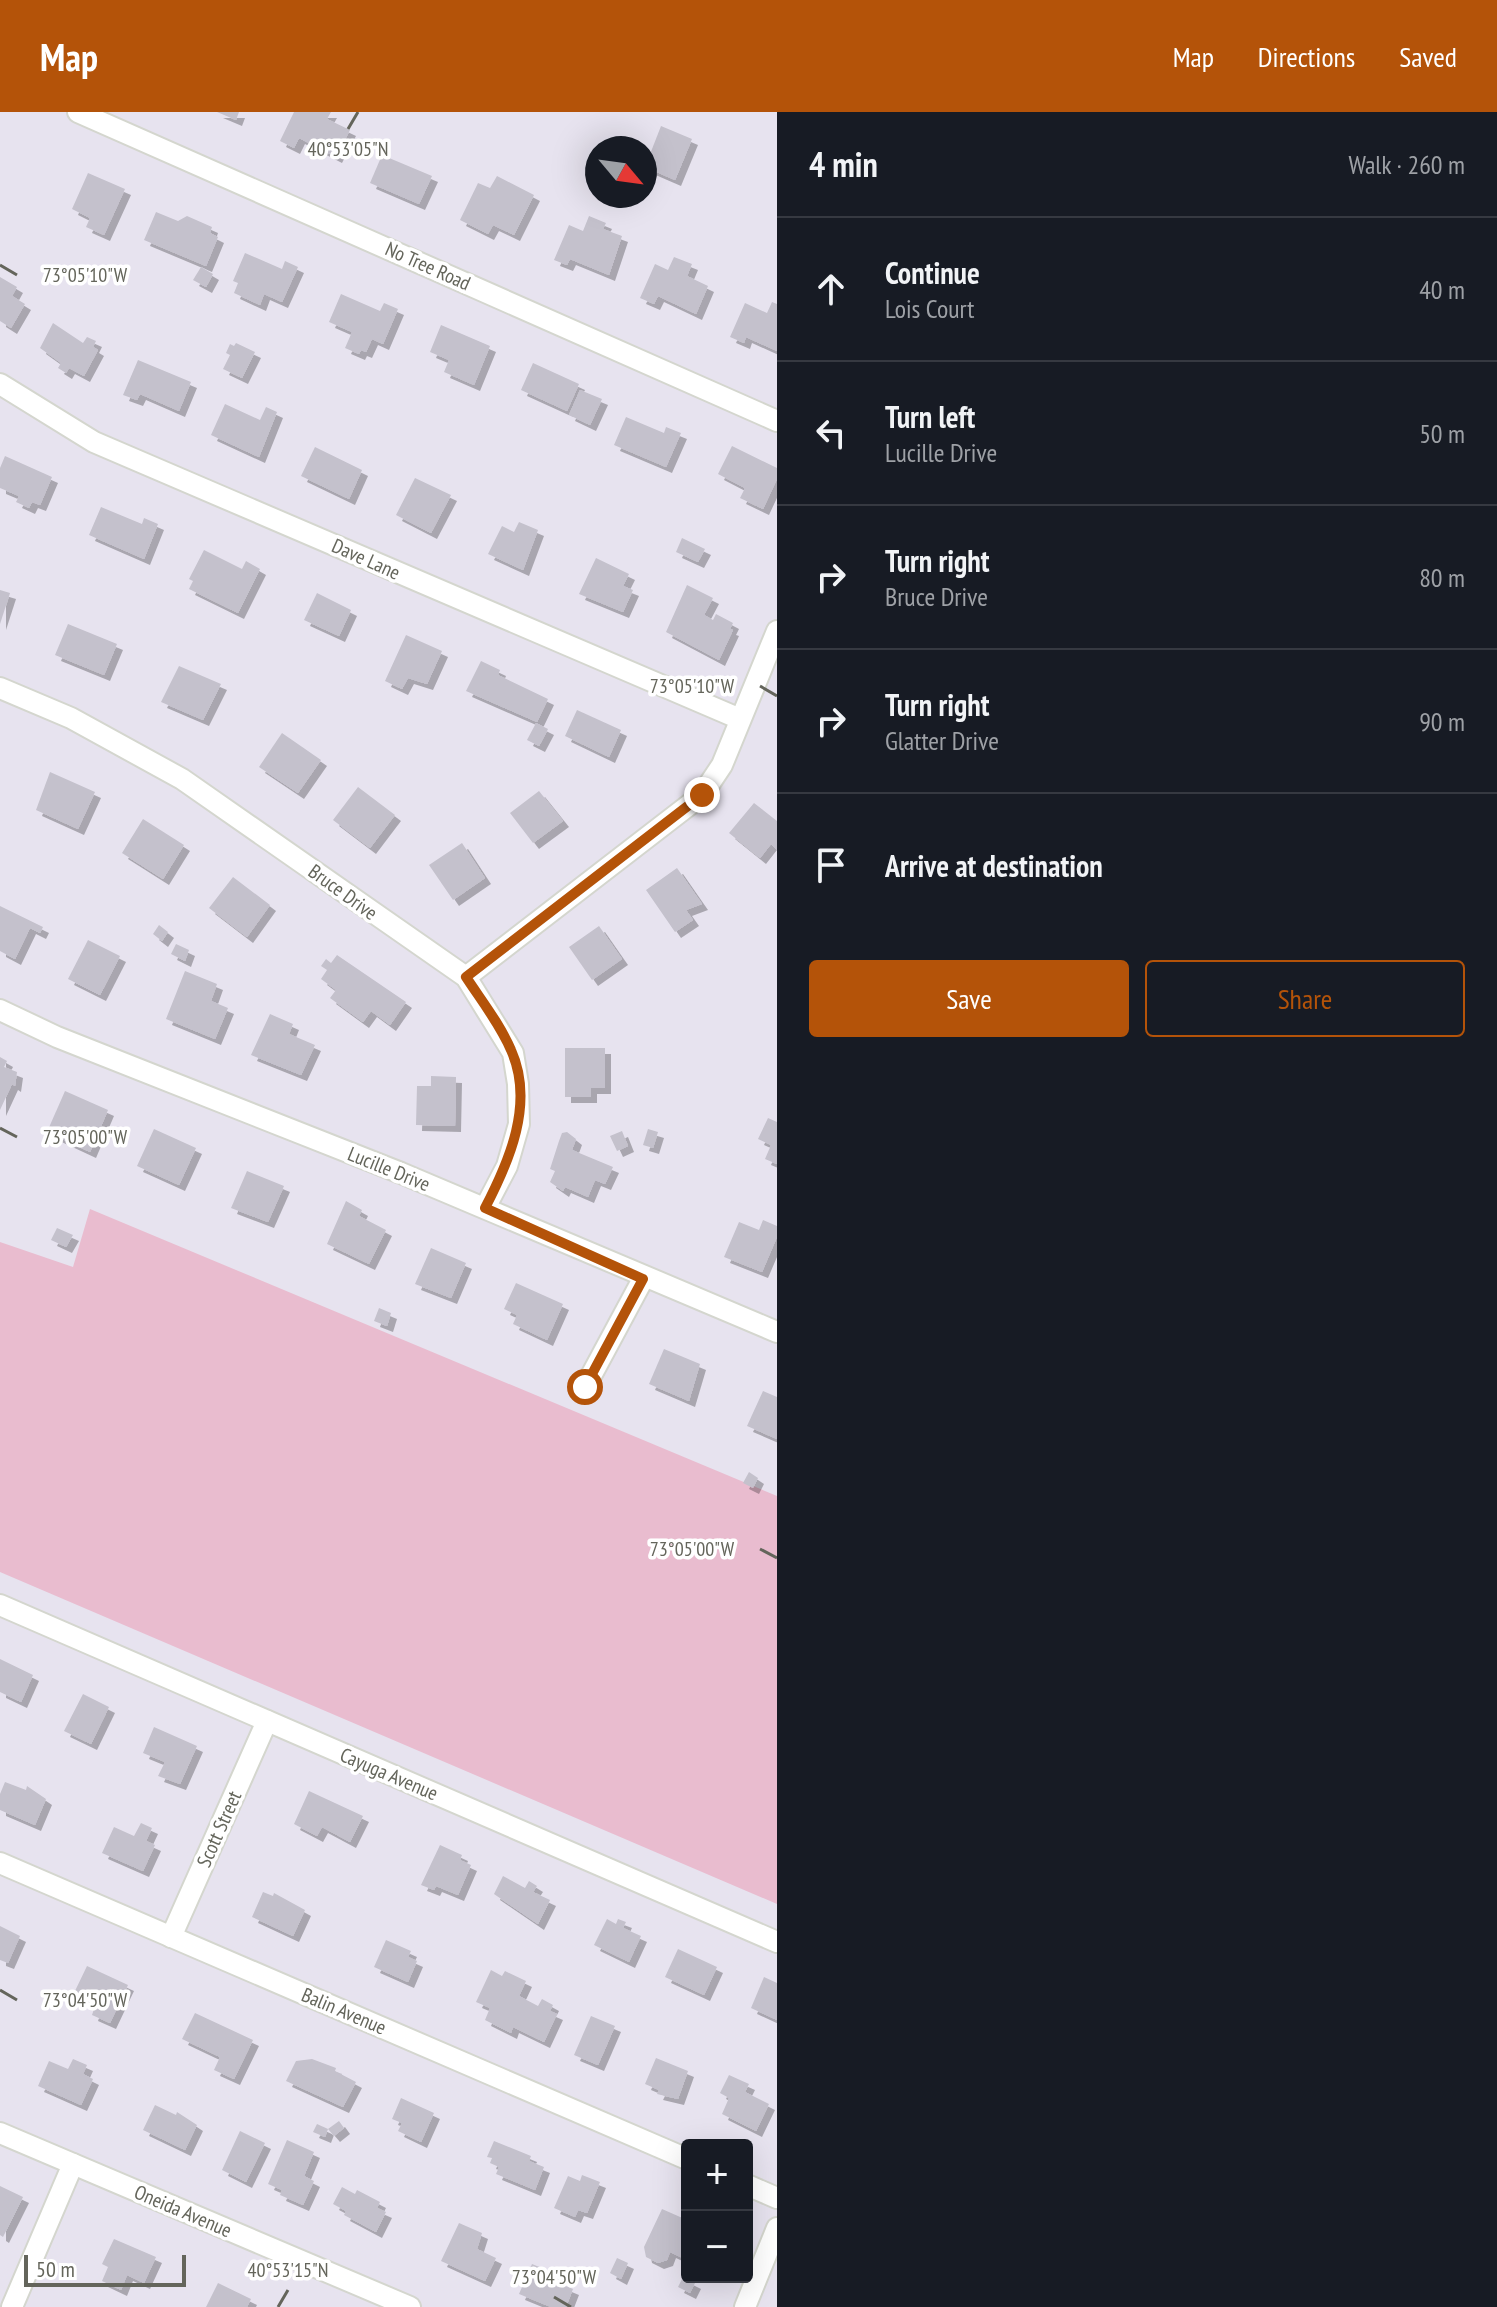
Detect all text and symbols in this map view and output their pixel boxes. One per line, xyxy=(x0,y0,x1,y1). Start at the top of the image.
text: Map xyxy=(40,32,98,81)
text: Map xyxy=(1173,38,1214,75)
text: Directions xyxy=(1258,38,1355,75)
text: Saved xyxy=(1399,38,1457,75)
text: 40°53'05"N xyxy=(308,136,388,162)
north arrow xyxy=(585,136,657,208)
text: 4 min xyxy=(809,142,878,186)
text: Walk · 260 m xyxy=(1348,148,1465,181)
street label: No Tree Road xyxy=(381,236,475,296)
text: Continue xyxy=(885,253,980,292)
text: 73°05'10"W xyxy=(43,262,128,288)
icon: ahead xyxy=(809,267,853,311)
text: 40 m xyxy=(1419,273,1465,306)
text: Lois Court xyxy=(885,292,974,325)
text: Turn left xyxy=(885,397,975,436)
icon: left xyxy=(809,411,853,455)
text: 50 m xyxy=(1419,417,1465,450)
text: Lucille Drive xyxy=(885,436,997,469)
street label: Dave Lane xyxy=(328,533,404,585)
text: Turn right xyxy=(885,541,989,580)
icon: right xyxy=(809,555,853,599)
text: 80 m xyxy=(1419,561,1465,594)
text: Bruce Drive xyxy=(885,580,988,613)
text: 73°05'10"W xyxy=(650,673,735,699)
text: Turn right xyxy=(885,685,989,724)
icon: right xyxy=(809,699,853,743)
text: 90 m xyxy=(1419,705,1465,738)
text: Glatter Drive xyxy=(885,724,999,757)
route end xyxy=(684,777,720,813)
icon: arrive xyxy=(809,843,853,887)
text: Arrive at destination xyxy=(885,846,1103,885)
street label: Bruce Drive xyxy=(303,858,383,926)
button: Save xyxy=(809,960,1129,1037)
button: Share xyxy=(1145,960,1465,1037)
text: 73°05'00"W xyxy=(43,1124,128,1150)
street label: Lucille Drive xyxy=(344,1141,434,1197)
route start xyxy=(567,1369,603,1405)
text: 73°05'00"W xyxy=(650,1536,735,1562)
street label: Cayuga Avenue xyxy=(336,1742,442,1806)
street label: Scott Street xyxy=(191,1786,247,1871)
street label: Balin Avenue xyxy=(298,1982,390,2040)
text: 73°04'50"W xyxy=(43,1987,128,2013)
map controls xyxy=(681,2139,753,2283)
button: + xyxy=(681,2139,753,2211)
street label: Oneida Avenue xyxy=(130,2179,236,2243)
button: − xyxy=(681,2211,753,2283)
scale bar xyxy=(24,2251,186,2287)
text: 50 m xyxy=(36,2255,75,2283)
text: 40°53'15"N xyxy=(248,2257,328,2283)
text: 73°04'50"W xyxy=(512,2264,597,2290)

